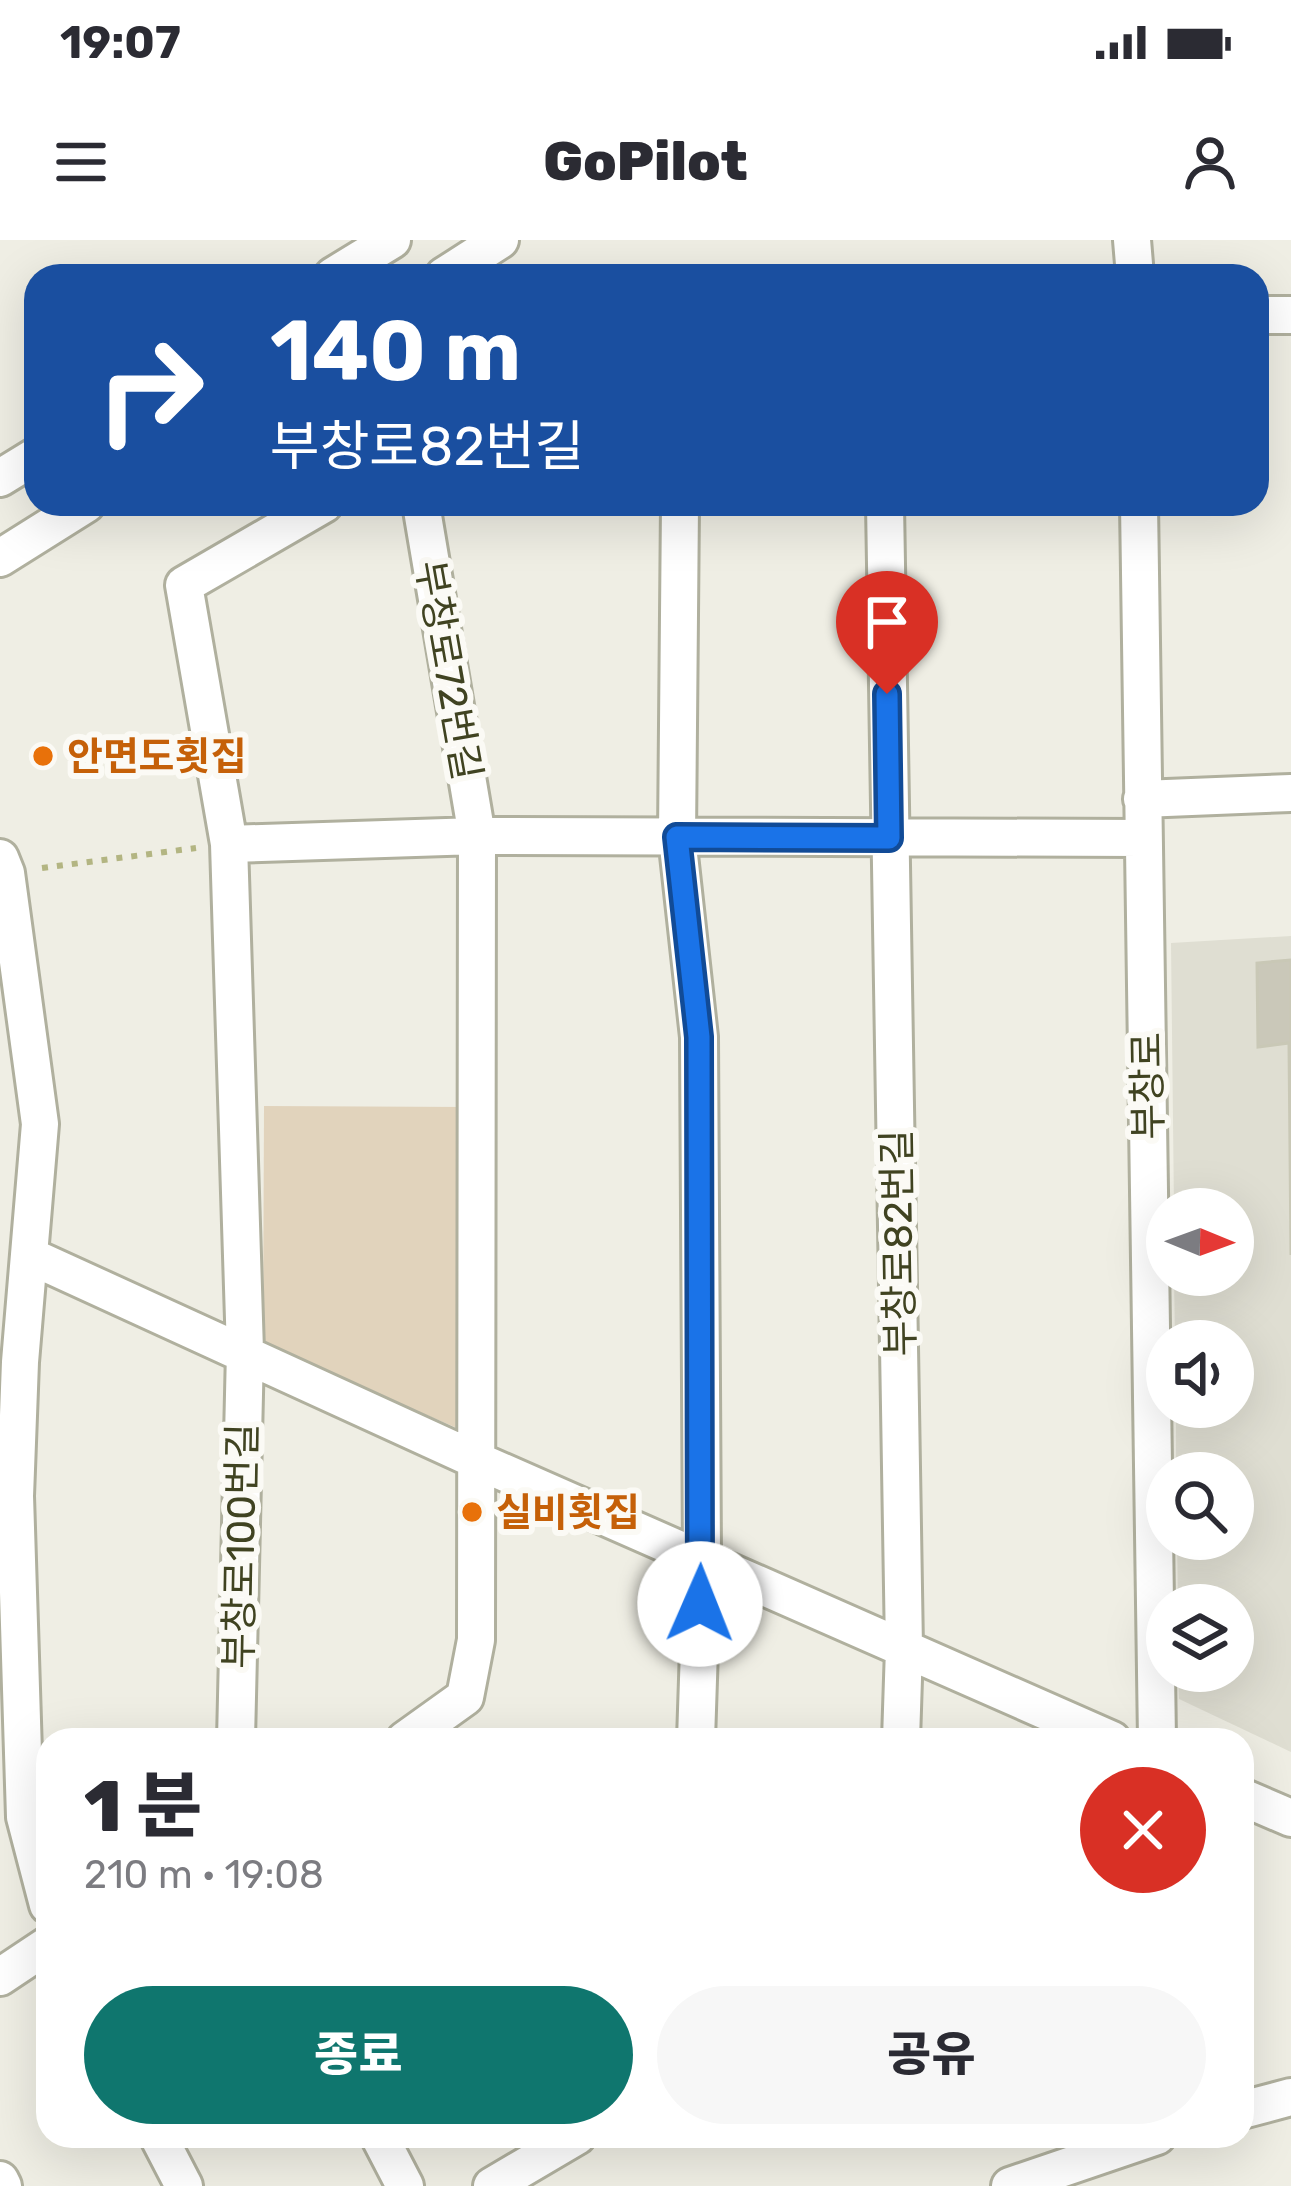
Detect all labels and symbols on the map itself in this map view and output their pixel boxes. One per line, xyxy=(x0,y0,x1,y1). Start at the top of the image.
street label: 부창로72번길 xyxy=(406,557,490,784)
pin xyxy=(836,571,938,694)
place label: 안면도횟집 xyxy=(67,734,246,780)
marker: 안면도횟집 xyxy=(30,743,56,769)
street label: 부창로 xyxy=(1124,1032,1172,1140)
street label: 부창로82번길 xyxy=(874,1129,924,1357)
north arrow xyxy=(1146,1188,1254,1296)
street label: 부창로100번길 xyxy=(216,1423,266,1669)
place label: 실비횟집 xyxy=(496,1490,640,1536)
marker: 실비횟집 xyxy=(459,1499,485,1525)
position arrow xyxy=(637,1541,763,1667)

